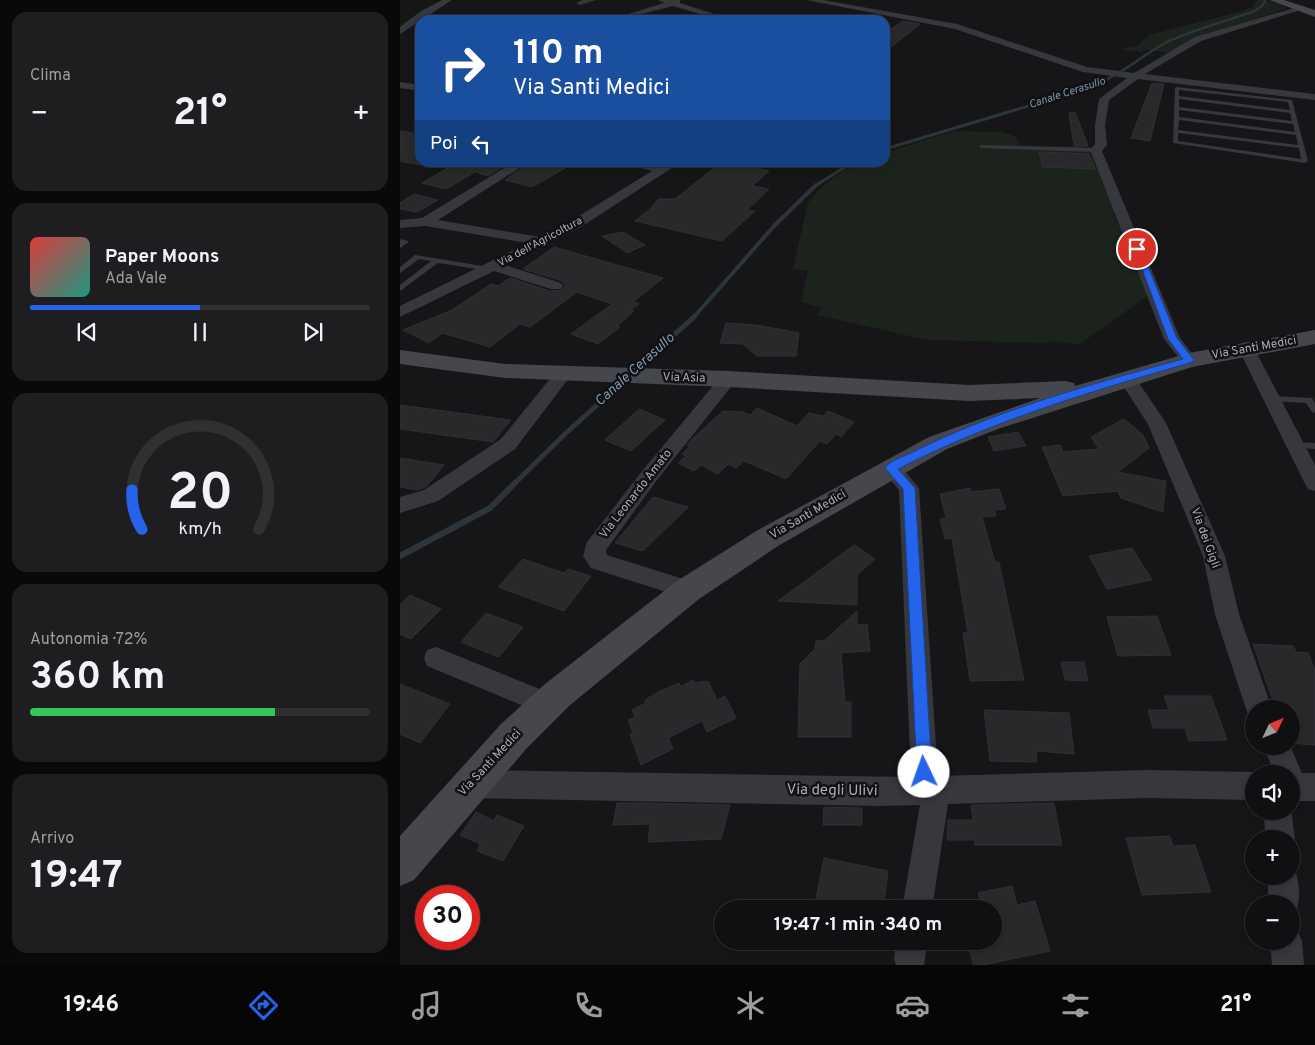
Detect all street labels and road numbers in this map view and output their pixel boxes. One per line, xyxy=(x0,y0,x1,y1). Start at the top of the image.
street label: Via dell'Agricoltura xyxy=(495,214,585,270)
street label: Via Santi Medici xyxy=(1210,333,1298,363)
street label: Via Asia xyxy=(662,369,706,387)
street label: Via Leonardo Amato xyxy=(596,446,676,542)
street label: Via Santi Medici xyxy=(767,487,849,543)
street label: Via dei Gigli xyxy=(1187,506,1223,570)
street label: Via Santi Medici xyxy=(455,726,525,800)
street label: Via degli Ulivi xyxy=(786,781,878,801)

